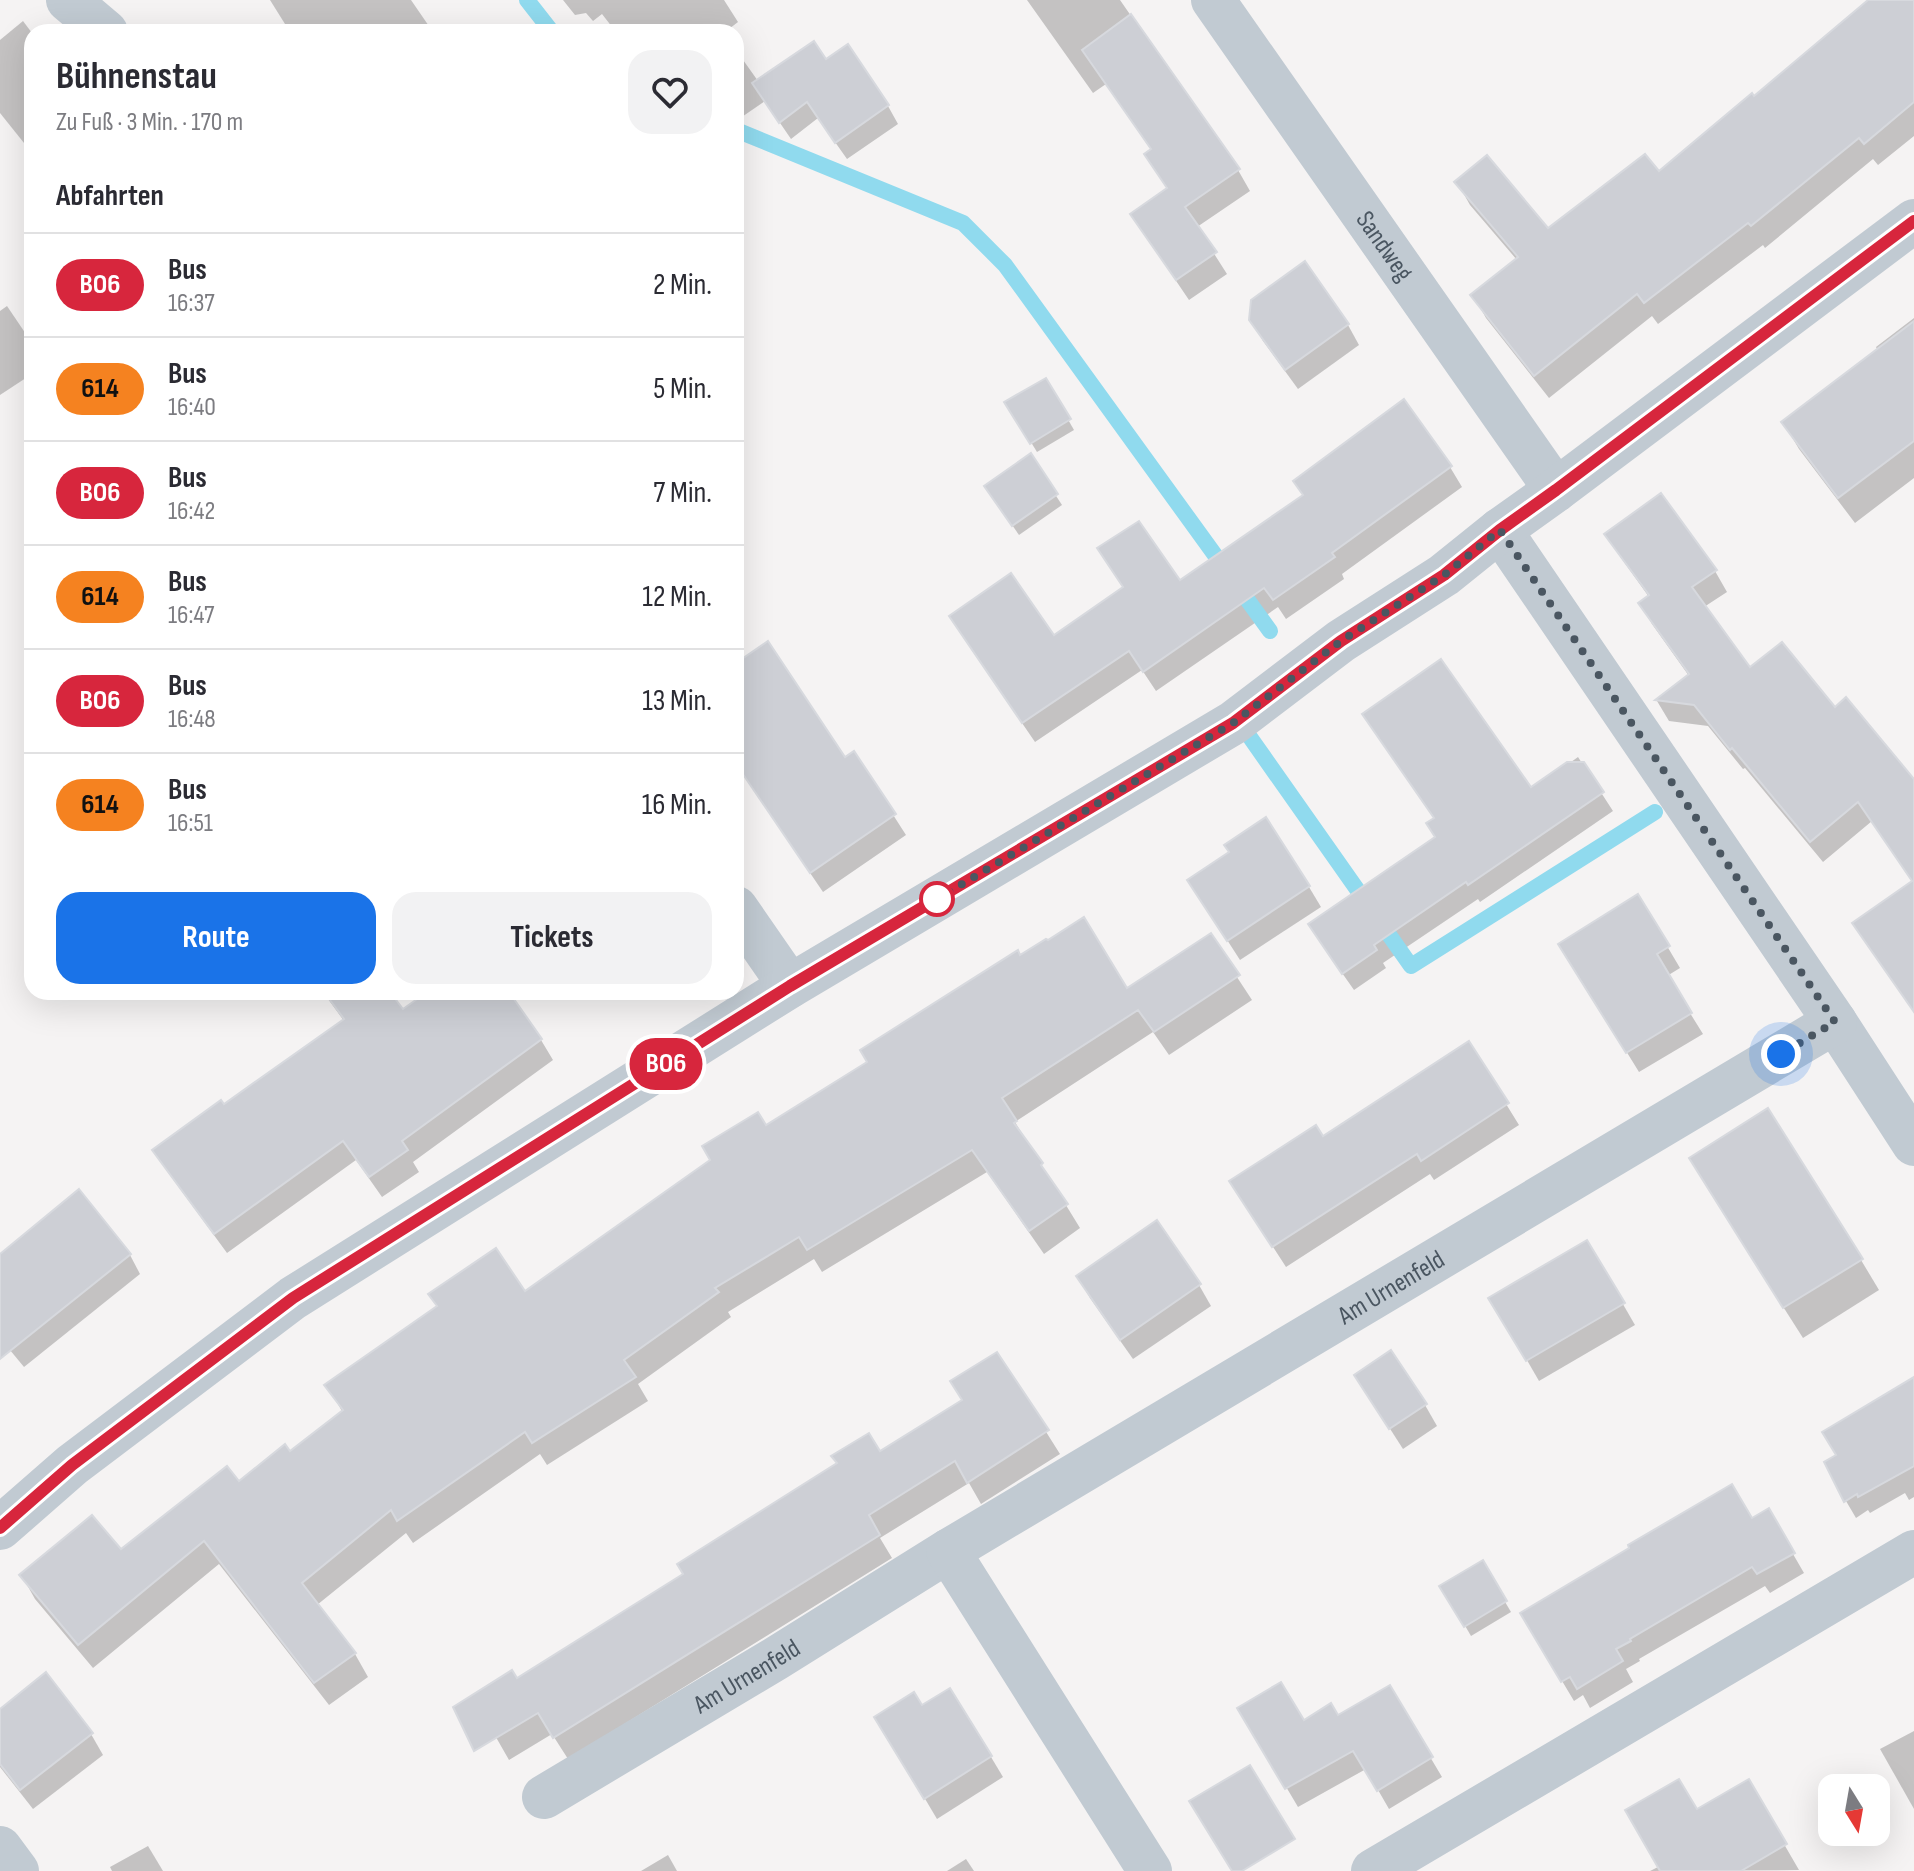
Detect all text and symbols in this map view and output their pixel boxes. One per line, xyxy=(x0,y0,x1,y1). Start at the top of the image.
button: heart xyxy=(628,50,712,134)
text: Bühnenstau xyxy=(56,54,217,99)
text: Zu Fuß · 3 Min. · 170 m xyxy=(56,107,243,138)
text: Abfahrten xyxy=(56,178,164,214)
street label: Sandweg xyxy=(1349,206,1419,288)
text: Bus xyxy=(168,252,207,288)
text: 2 Min. xyxy=(653,267,712,303)
text: BO6 xyxy=(79,268,121,301)
text: 16:37 xyxy=(168,288,215,319)
text: Bus xyxy=(168,356,207,392)
text: 5 Min. xyxy=(653,371,712,407)
text: 614 xyxy=(81,372,119,405)
text: 16:40 xyxy=(168,392,216,423)
text: Bus xyxy=(168,460,207,496)
text: 7 Min. xyxy=(653,475,712,511)
text: BO6 xyxy=(79,476,121,509)
text: 16:42 xyxy=(168,496,215,527)
text: Bus xyxy=(168,564,207,600)
text: 12 Min. xyxy=(642,579,712,615)
text: 614 xyxy=(81,580,119,613)
text: 16:47 xyxy=(168,600,215,631)
text: Bus xyxy=(168,668,207,704)
text: 13 Min. xyxy=(642,683,712,719)
text: BO6 xyxy=(79,684,121,717)
text: 16:48 xyxy=(168,704,216,735)
text: Bus xyxy=(168,772,207,808)
text: 16 Min. xyxy=(642,787,712,823)
text: 614 xyxy=(81,788,119,821)
text: 16:51 xyxy=(168,808,213,839)
unlabelled marker xyxy=(920,882,954,916)
button: Route xyxy=(56,892,376,984)
button: Tickets xyxy=(392,892,712,984)
your location xyxy=(1761,1034,1801,1074)
line badge: BO6 xyxy=(620,1038,712,1090)
text: BO6 xyxy=(645,1047,687,1080)
street label: Am Urnenfeld xyxy=(1332,1245,1450,1332)
street label: Am Urnenfeld xyxy=(688,1633,806,1721)
north arrow xyxy=(1818,1774,1890,1846)
map controls xyxy=(1818,1774,1890,1846)

